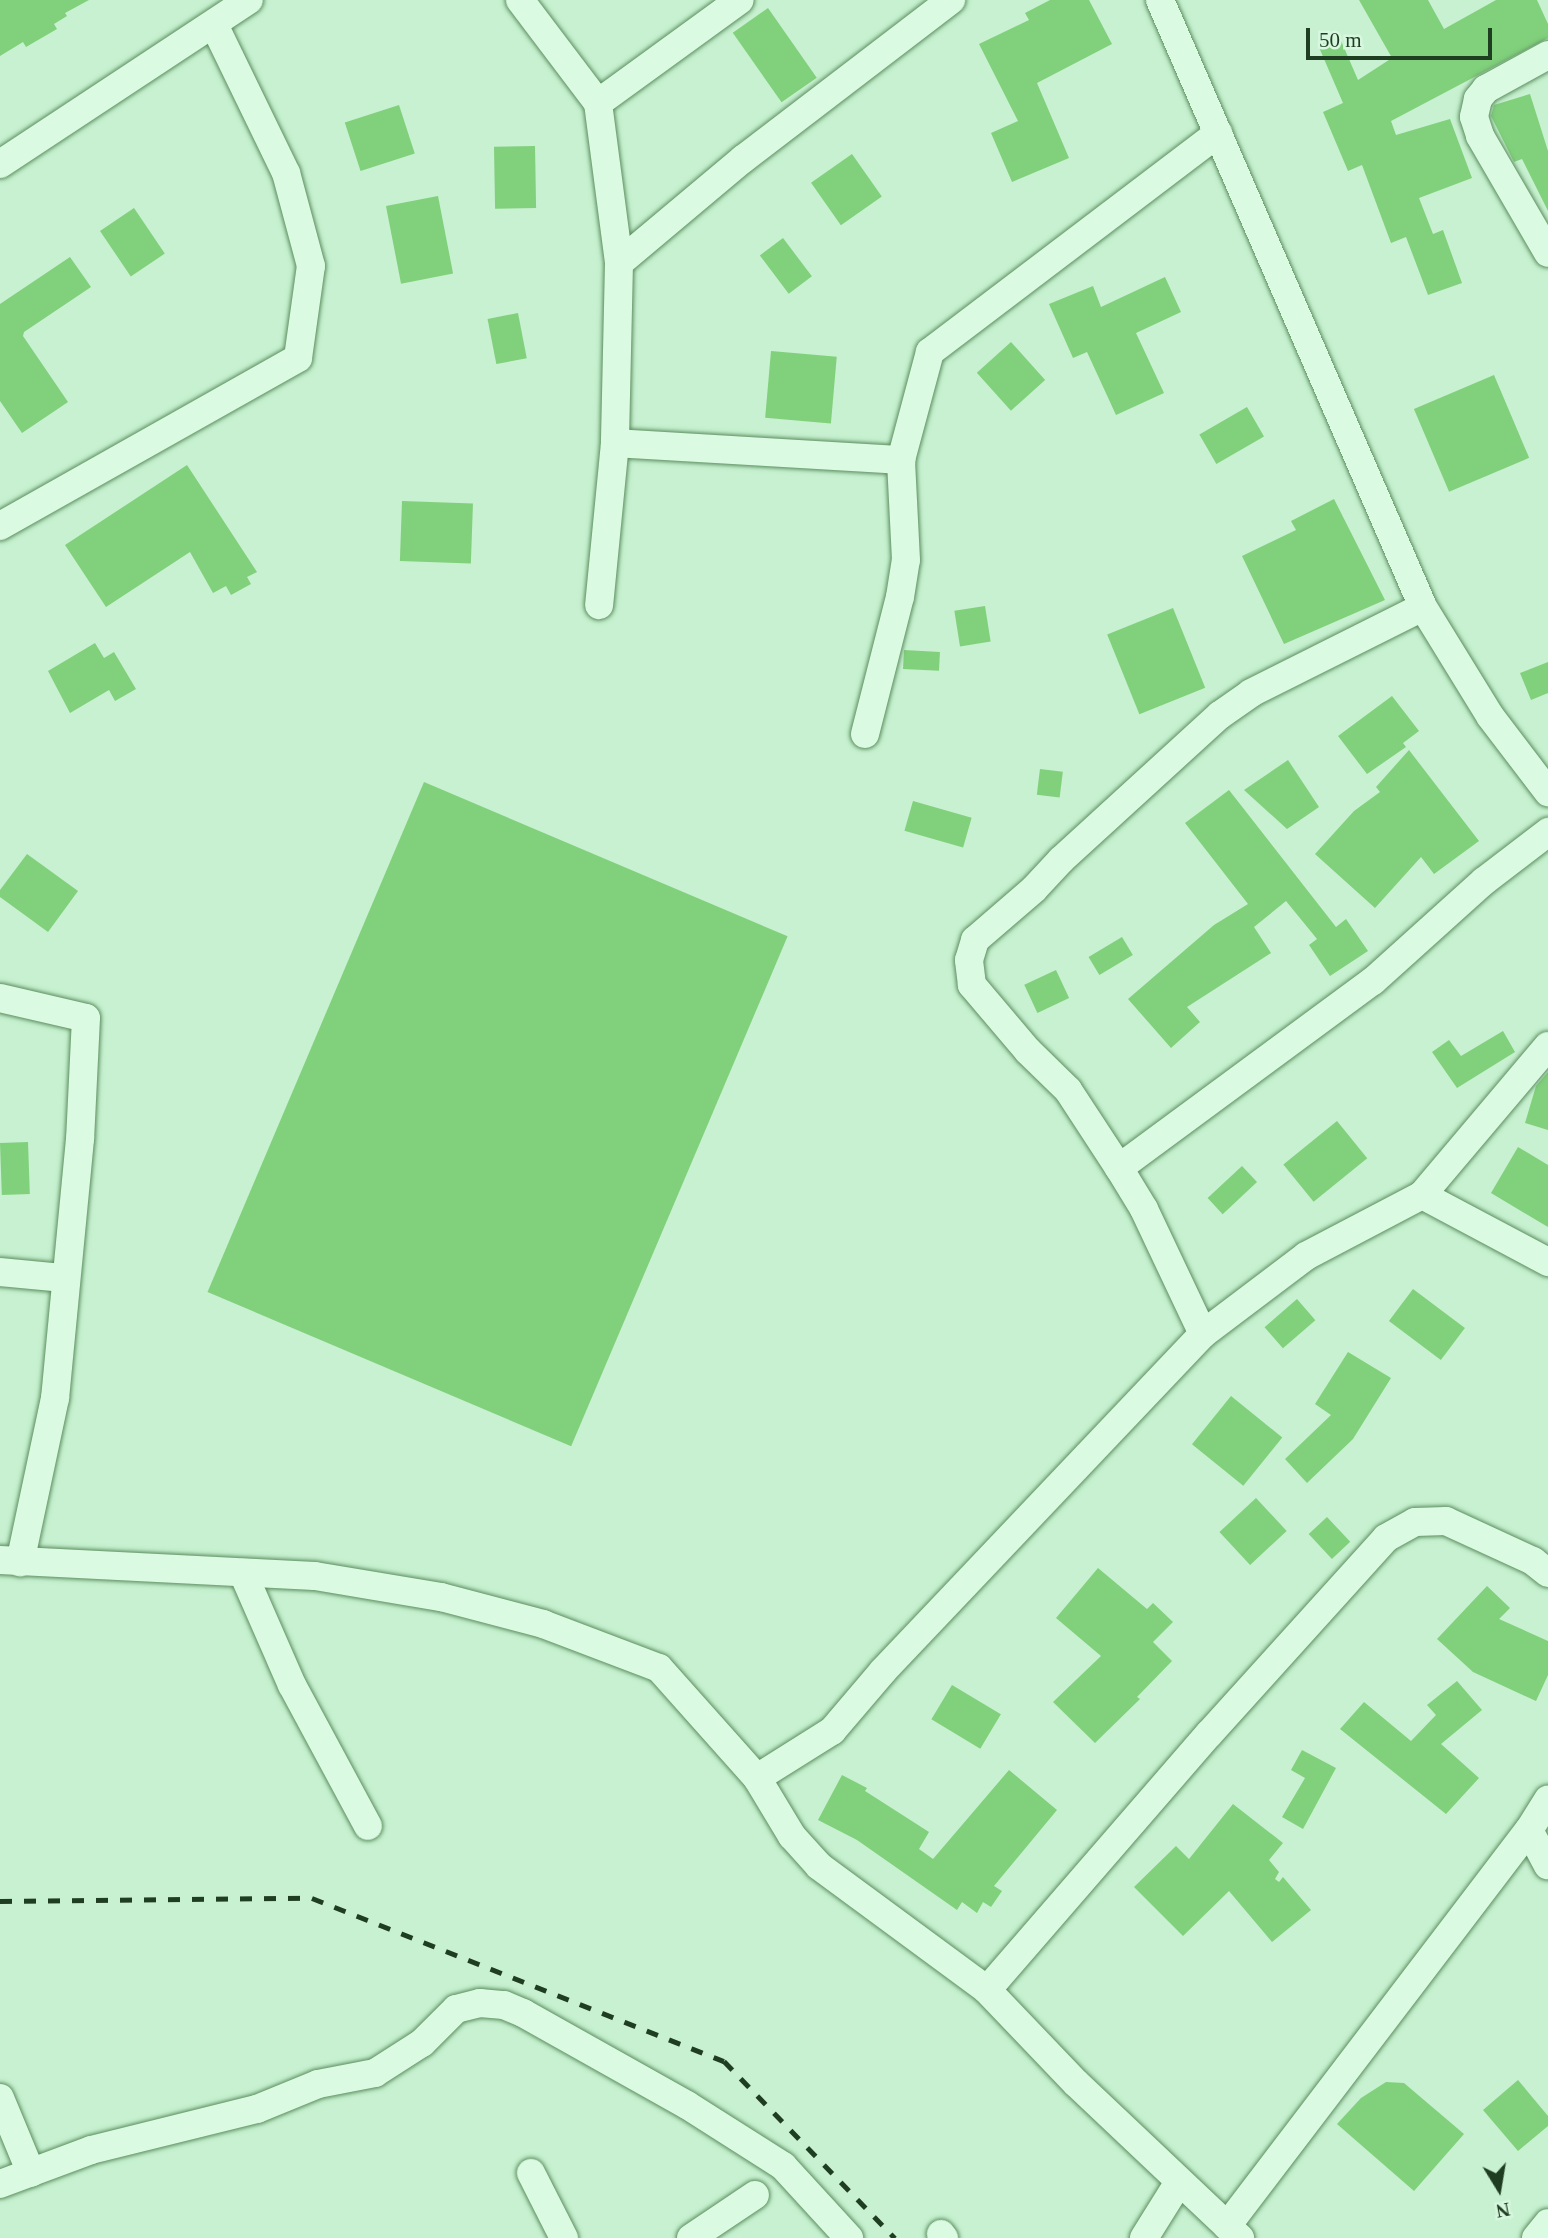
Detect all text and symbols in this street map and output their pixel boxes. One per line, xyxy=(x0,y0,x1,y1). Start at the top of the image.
scale bar xyxy=(1310,14,1496,58)
text: 50 m xyxy=(1319,28,1362,52)
north arrow xyxy=(1464,2154,1534,2224)
text: N xyxy=(1494,2198,1512,2222)

